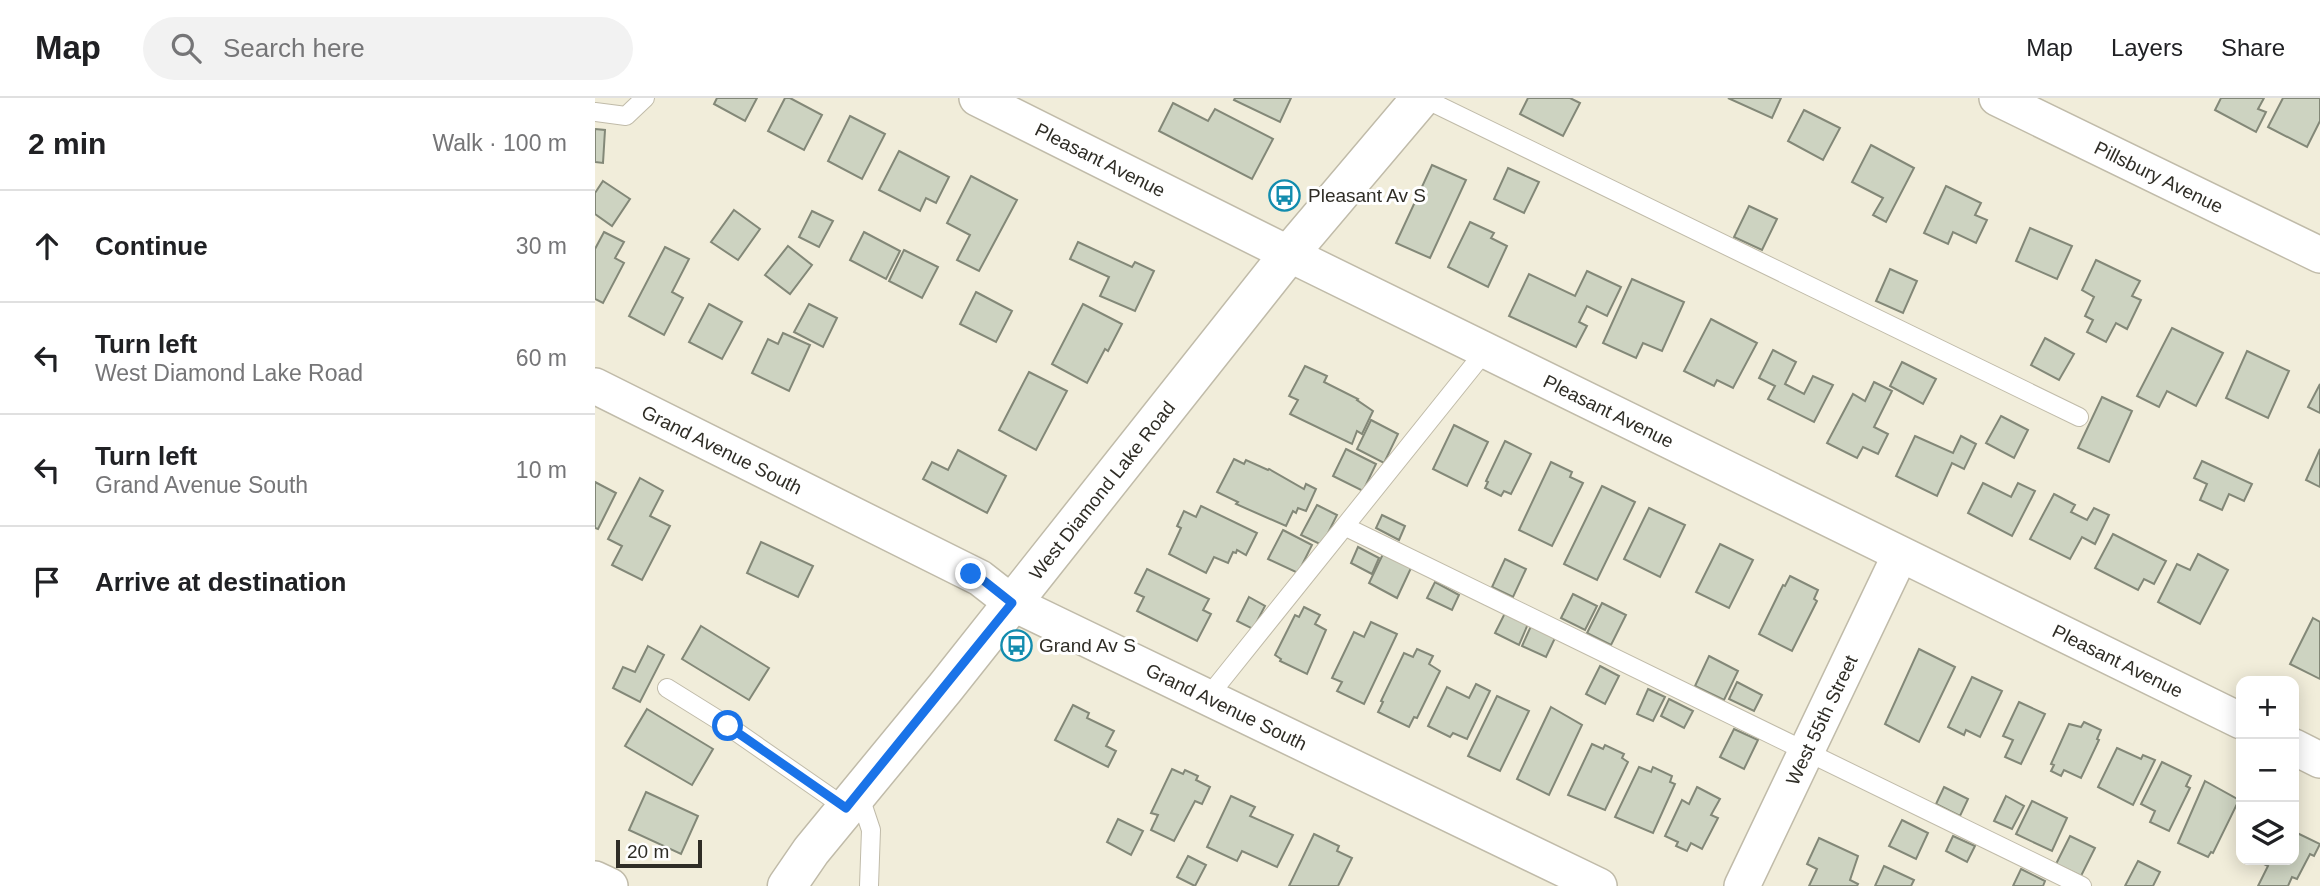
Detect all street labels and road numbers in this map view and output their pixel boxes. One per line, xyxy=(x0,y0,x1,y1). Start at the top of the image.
street label: Pleasant Avenue xyxy=(1032,119,1169,201)
street label: Pillsbury Avenue xyxy=(2091,137,2226,217)
street label: Pleasant Avenue xyxy=(1540,371,1677,452)
street label: West Diamond Lake Road xyxy=(1025,397,1179,584)
street label: Grand Avenue South xyxy=(638,401,805,499)
street label: Pleasant Avenue xyxy=(2049,620,2186,702)
street label: West 55th Street xyxy=(1782,651,1862,788)
street label: Grand Avenue South xyxy=(1142,659,1310,755)

